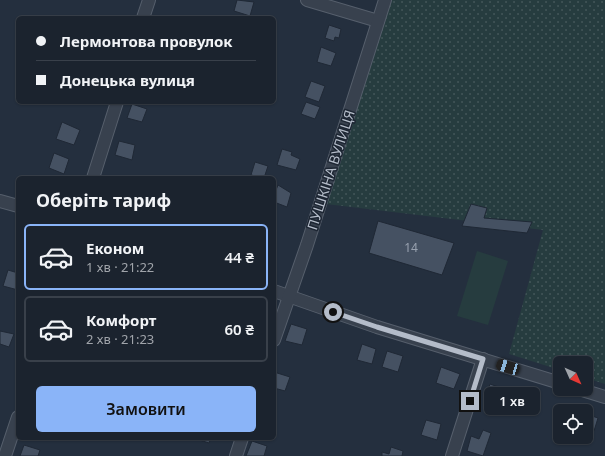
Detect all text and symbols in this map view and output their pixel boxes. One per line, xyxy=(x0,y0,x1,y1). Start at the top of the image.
text: Лермонтова провулок xyxy=(60,31,233,51)
text: Донецька вулиця xyxy=(60,70,195,90)
street label: ПУШКІНА ВУЛИЦЯ xyxy=(302,107,359,232)
text: Оберіть тариф xyxy=(36,188,171,212)
text: Економ xyxy=(86,238,144,258)
icon: car xyxy=(38,239,74,275)
house number: 14 xyxy=(404,239,418,256)
text: 44 ₴ xyxy=(224,247,254,267)
text: 1 хв · 21:22 xyxy=(86,258,154,276)
route start xyxy=(324,303,342,321)
text: Комфорт xyxy=(86,310,156,330)
icon: car xyxy=(38,311,74,347)
text: 60 ₴ xyxy=(224,319,254,339)
text: 2 хв · 21:23 xyxy=(86,330,154,348)
north arrow xyxy=(553,356,593,396)
map controls xyxy=(553,356,593,444)
car xyxy=(495,358,521,376)
button: Замовити xyxy=(36,386,256,432)
callout: 1 хв xyxy=(484,387,540,415)
route end xyxy=(461,392,479,410)
text: 1 хв xyxy=(499,392,525,410)
button: locate xyxy=(553,404,593,444)

